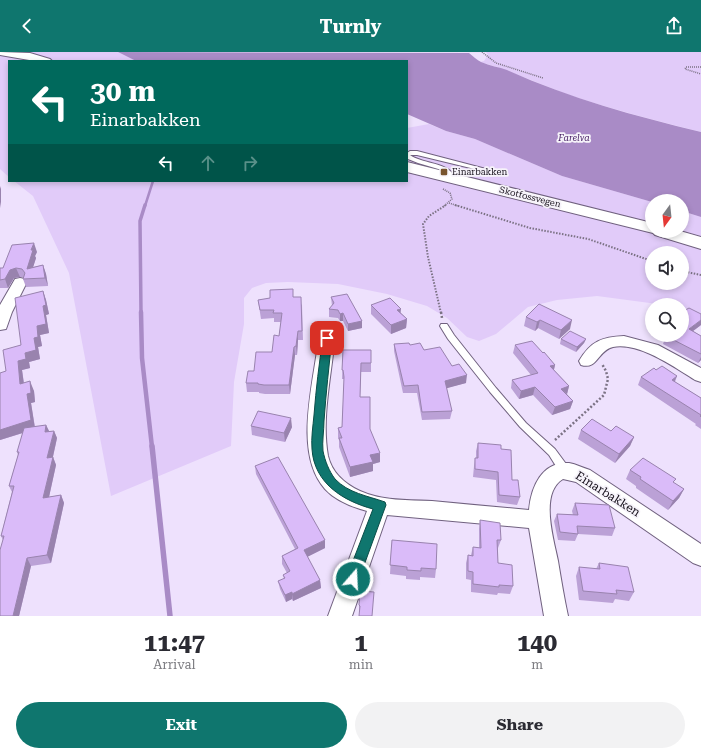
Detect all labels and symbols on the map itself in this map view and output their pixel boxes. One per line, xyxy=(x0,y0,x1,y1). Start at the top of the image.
water label: Farelva xyxy=(557,133,590,143)
marker: Einarbakken xyxy=(439,167,449,177)
place label: Einarbakken xyxy=(452,167,507,177)
street label: Skotfossvegen xyxy=(498,185,562,210)
north arrow xyxy=(645,194,689,238)
pin xyxy=(310,321,344,355)
street label: Einarbakken xyxy=(573,469,643,520)
position arrow xyxy=(332,558,374,600)

